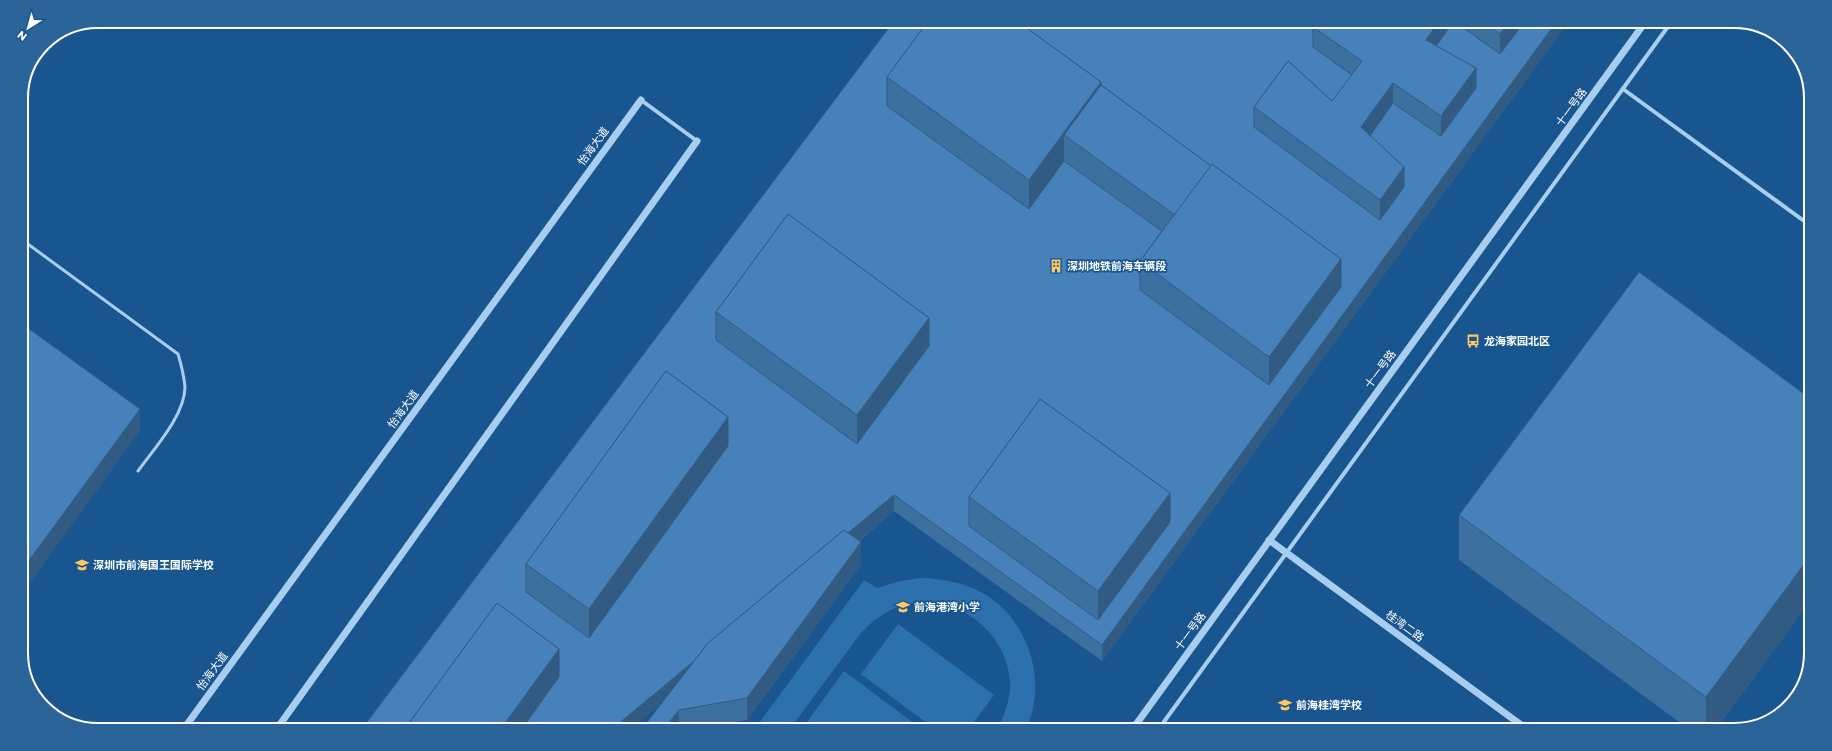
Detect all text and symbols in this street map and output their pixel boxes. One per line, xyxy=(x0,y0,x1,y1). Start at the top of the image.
north arrow xyxy=(8,8,48,48)
text: N xyxy=(14,27,30,45)
street label: 十一号路 xyxy=(1552,84,1590,130)
street label: 怡海大道 xyxy=(574,123,612,169)
building icon: 深圳地铁前海车辆段 xyxy=(1048,258,1064,274)
place label: 深圳地铁前海车辆段 xyxy=(1067,258,1166,274)
bus stop icon: 龙海家园北区 xyxy=(1465,333,1481,349)
place label: 龙海家园北区 xyxy=(1484,333,1550,349)
street label: 十一号路 xyxy=(1361,346,1399,392)
street label: 怡海大道 xyxy=(384,386,422,432)
school or university icon: 深圳市前海国王国际学校 xyxy=(74,557,90,573)
place label: 深圳市前海国王国际学校 xyxy=(93,557,214,573)
school or university icon: 前海港湾小学 xyxy=(895,599,911,615)
place label: 前海港湾小学 xyxy=(914,599,980,615)
street label: 桂湾二路 xyxy=(1382,607,1428,645)
street label: 十一号路 xyxy=(1171,608,1209,654)
street label: 怡海大道 xyxy=(193,648,231,694)
school or university icon: 前海桂湾学校 xyxy=(1277,697,1293,713)
place label: 前海桂湾学校 xyxy=(1296,697,1362,713)

